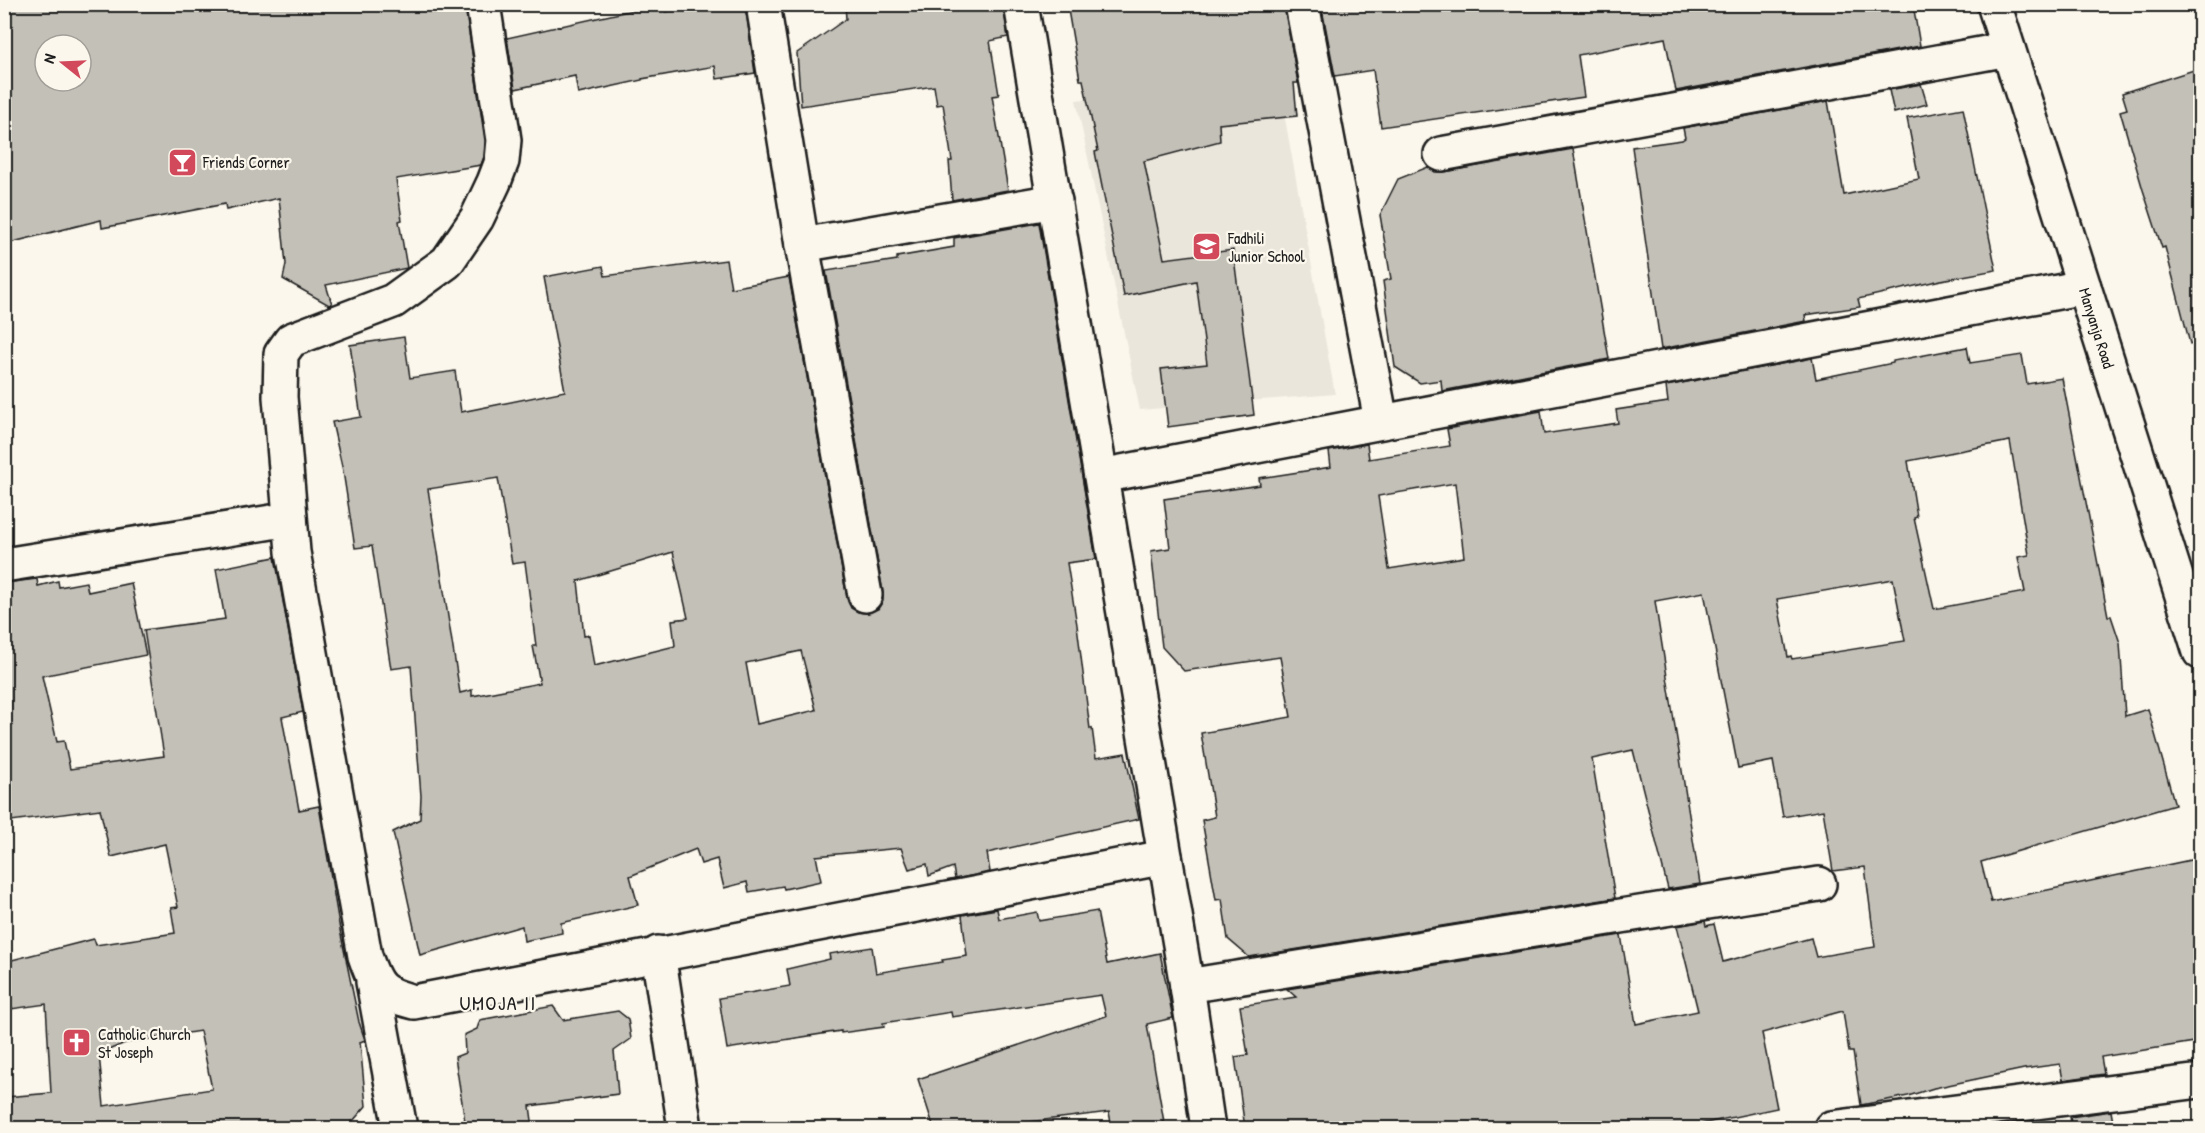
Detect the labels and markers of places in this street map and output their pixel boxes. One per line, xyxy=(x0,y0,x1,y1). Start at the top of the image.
bar icon: Friends Corner xyxy=(166,146,198,178)
place label: Friends Corner xyxy=(202,151,290,173)
place label: Fadhili Junior School xyxy=(1227,227,1306,267)
school or university icon: Fadhili Junior School xyxy=(1191,231,1223,263)
place label: Catholic Church St Joseph xyxy=(98,1023,191,1063)
church icon: Catholic Church St Joseph xyxy=(61,1027,93,1059)

